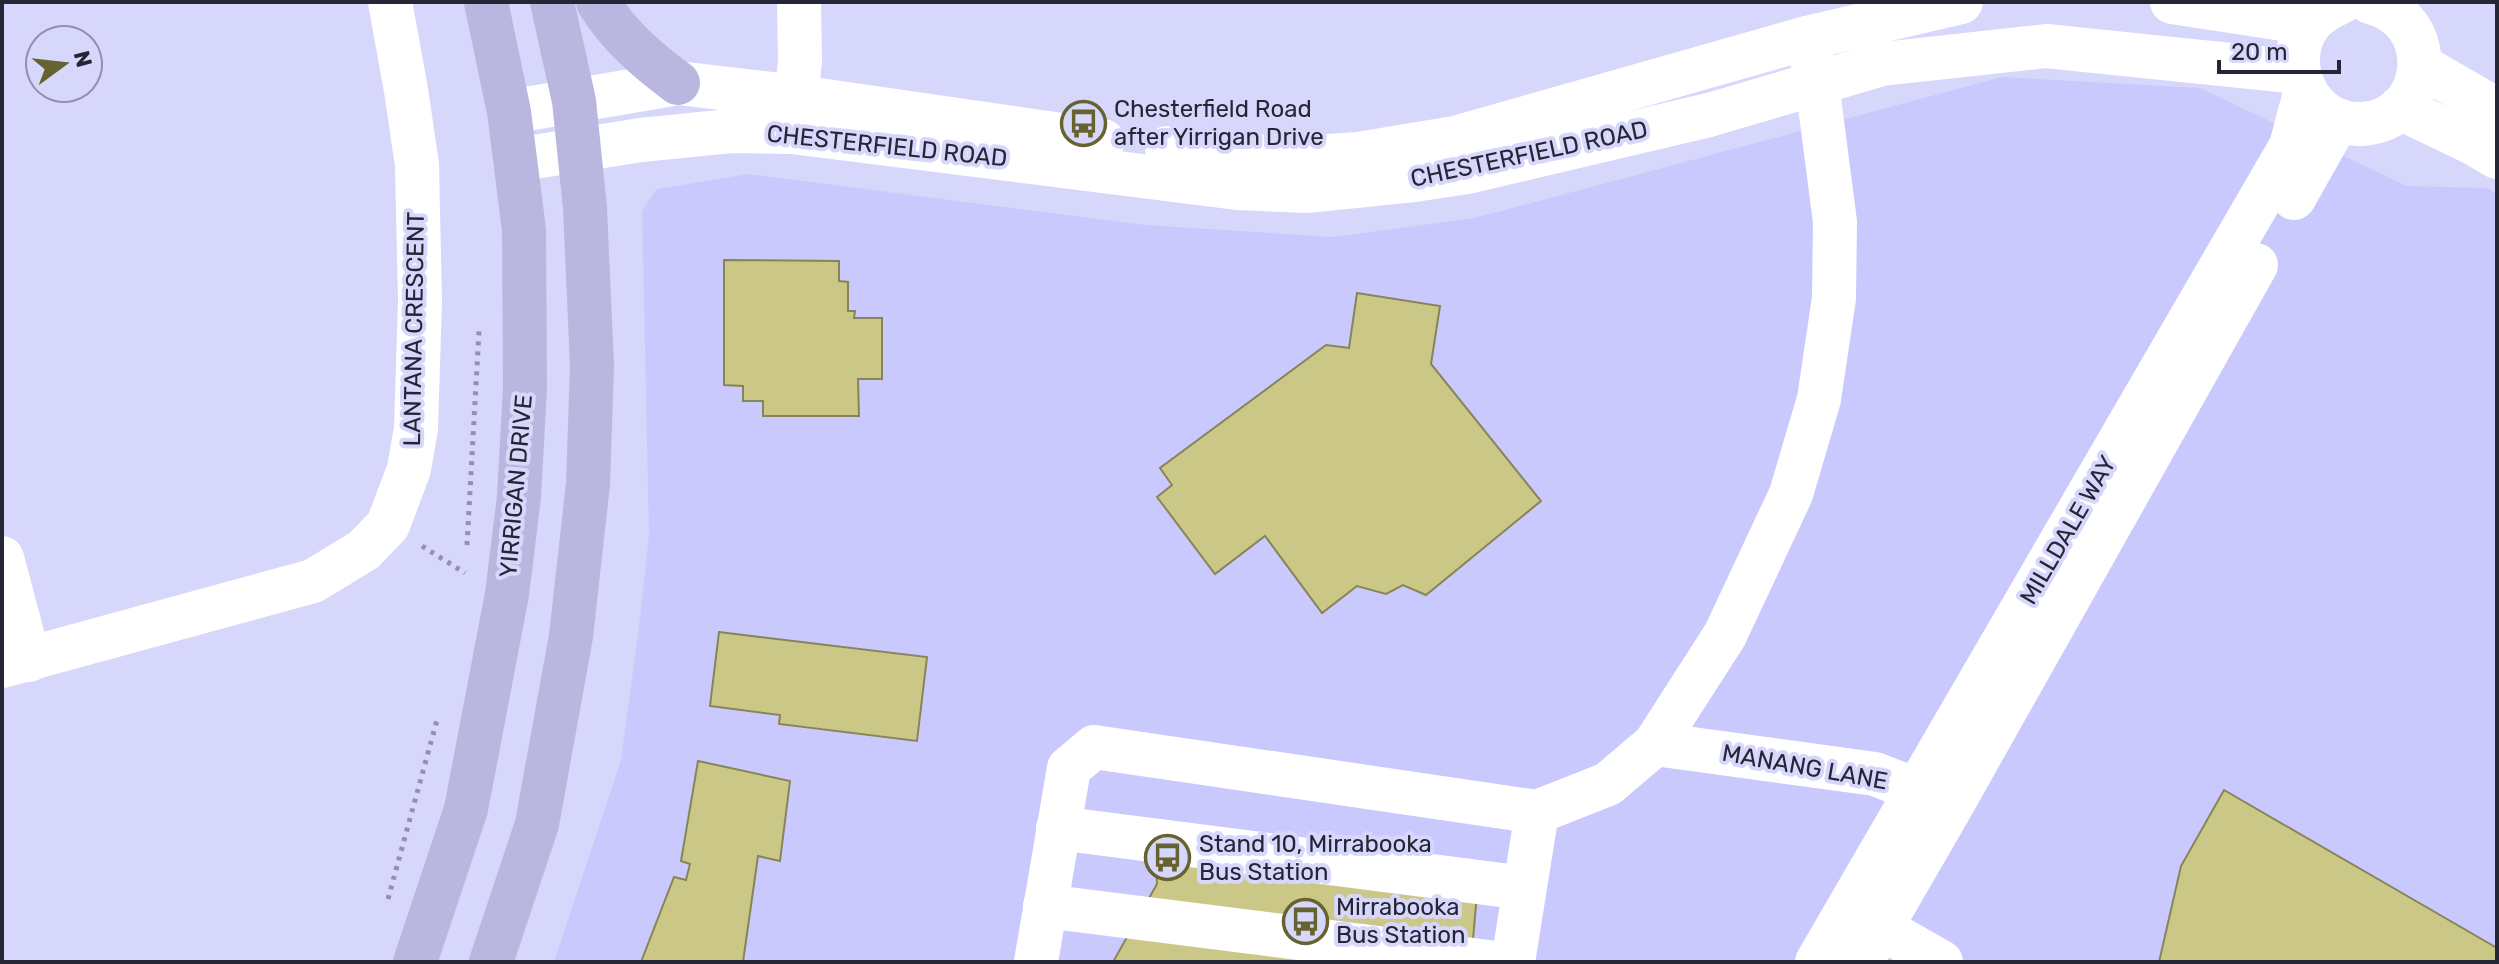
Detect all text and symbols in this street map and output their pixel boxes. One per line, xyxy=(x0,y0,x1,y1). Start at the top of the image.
north arrow xyxy=(24,24,104,104)
scale bar xyxy=(2219,24,2339,74)
text: 20 m xyxy=(2231,38,2288,66)
text: N xyxy=(68,48,98,70)
place label: Chesterfield Road after Yirrigan Drive xyxy=(1114,95,1324,151)
bus stop icon: Chesterfield Road after Yirrigan Drive xyxy=(1059,99,1107,147)
street label: CHESTERFIELD ROAD xyxy=(1408,115,1650,193)
street label: CHESTERFIELD ROAD xyxy=(765,119,1009,173)
street label: LANTANA CRESCENT xyxy=(398,211,430,447)
street label: YIRRIGAN DRIVE xyxy=(494,393,538,579)
street label: MILLDALE WAY xyxy=(2014,451,2122,609)
street label: MANANG LANE xyxy=(1720,739,1890,795)
place label: Stand 10, Mirrabooka Bus Station xyxy=(1199,830,1432,886)
bus stop icon: Stand 10, Mirrabooka Bus Station xyxy=(1144,834,1192,882)
place label: Mirrabooka Bus Station xyxy=(1336,893,1466,949)
bus stop icon: Mirrabooka Bus Station xyxy=(1281,897,1329,945)

